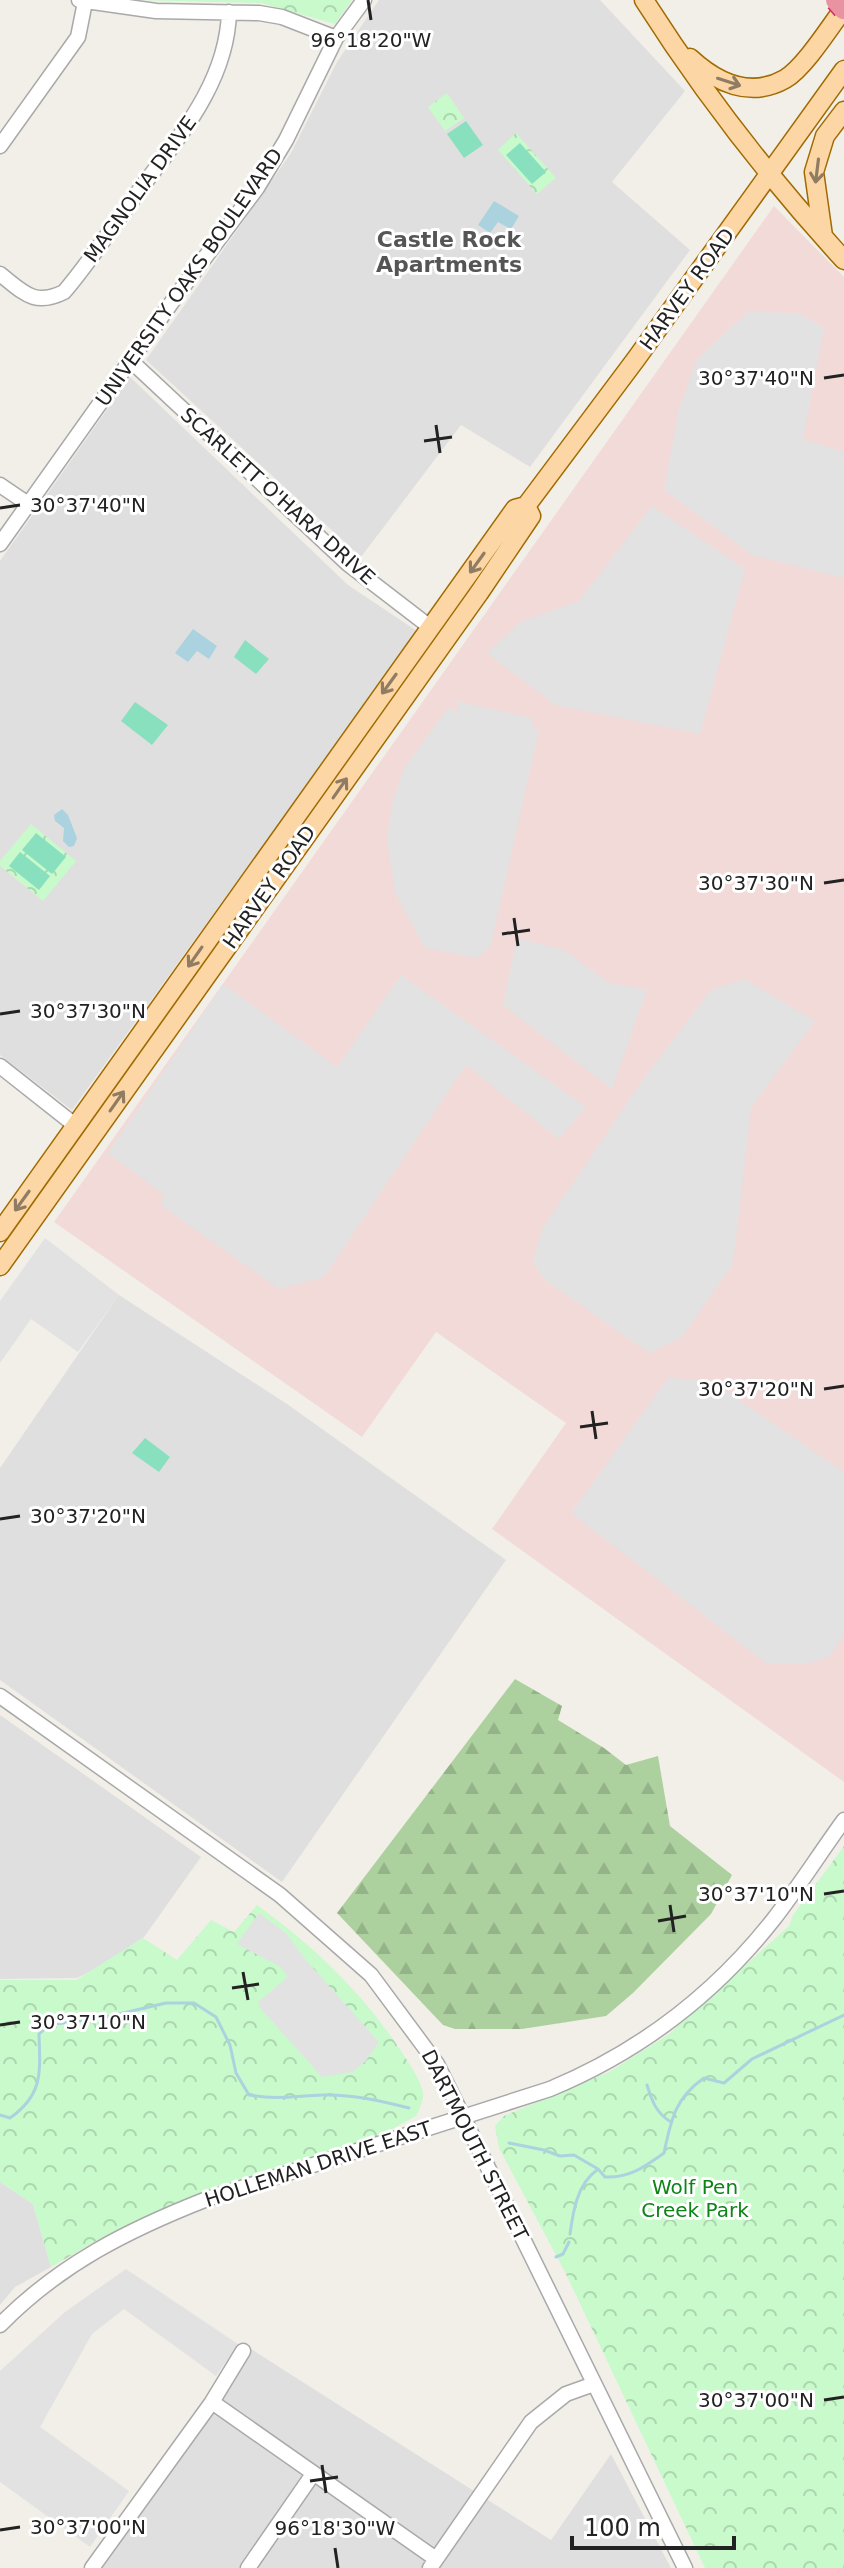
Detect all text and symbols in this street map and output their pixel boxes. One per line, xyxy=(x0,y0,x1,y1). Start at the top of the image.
text: 96°18'20"W xyxy=(311,28,432,52)
one-way arrow xyxy=(716,76,741,91)
street label: MAGNOLIA DRIVE xyxy=(79,111,201,267)
street label: UNIVERSITY OAKS BOULEVARD xyxy=(90,143,288,411)
one-way arrow xyxy=(810,157,825,184)
street label: HARVEY ROAD xyxy=(635,223,739,355)
district label: Castle Rock Apartments xyxy=(376,227,523,277)
text: 30°37'40"N xyxy=(698,366,814,390)
street label: SCARLETT O'HARA DRIVE xyxy=(176,402,380,590)
text: 30°37'40"N xyxy=(30,493,146,517)
one-way arrow xyxy=(468,551,485,573)
one-way arrow xyxy=(380,673,397,694)
one-way arrow xyxy=(332,777,348,799)
street label: HARVEY ROAD xyxy=(218,821,320,953)
text: 30°37'30"N xyxy=(698,871,814,895)
one-way arrow xyxy=(187,946,203,968)
text: 30°37'30"N xyxy=(30,999,146,1023)
one-way arrow xyxy=(108,1091,125,1112)
one-way arrow xyxy=(14,1190,30,1212)
text: 30°37'20"N xyxy=(698,1377,814,1401)
text: 30°37'20"N xyxy=(30,1504,146,1528)
text: 30°37'10"N xyxy=(698,1882,814,1906)
text: 30°37'10"N xyxy=(30,2010,146,2034)
street label: DARTMOUTH STREET xyxy=(416,2046,534,2245)
street label: HOLLEMAN DRIVE EAST xyxy=(202,2116,435,2212)
park label: Wolf Pen Creek Park xyxy=(641,2175,749,2222)
text: 30°37'00"N xyxy=(698,2388,814,2412)
scale bar xyxy=(572,2500,734,2550)
text: 100 m xyxy=(584,2514,661,2542)
text: 30°37'00"N xyxy=(30,2515,146,2539)
text: 96°18'30"W xyxy=(275,2516,396,2540)

